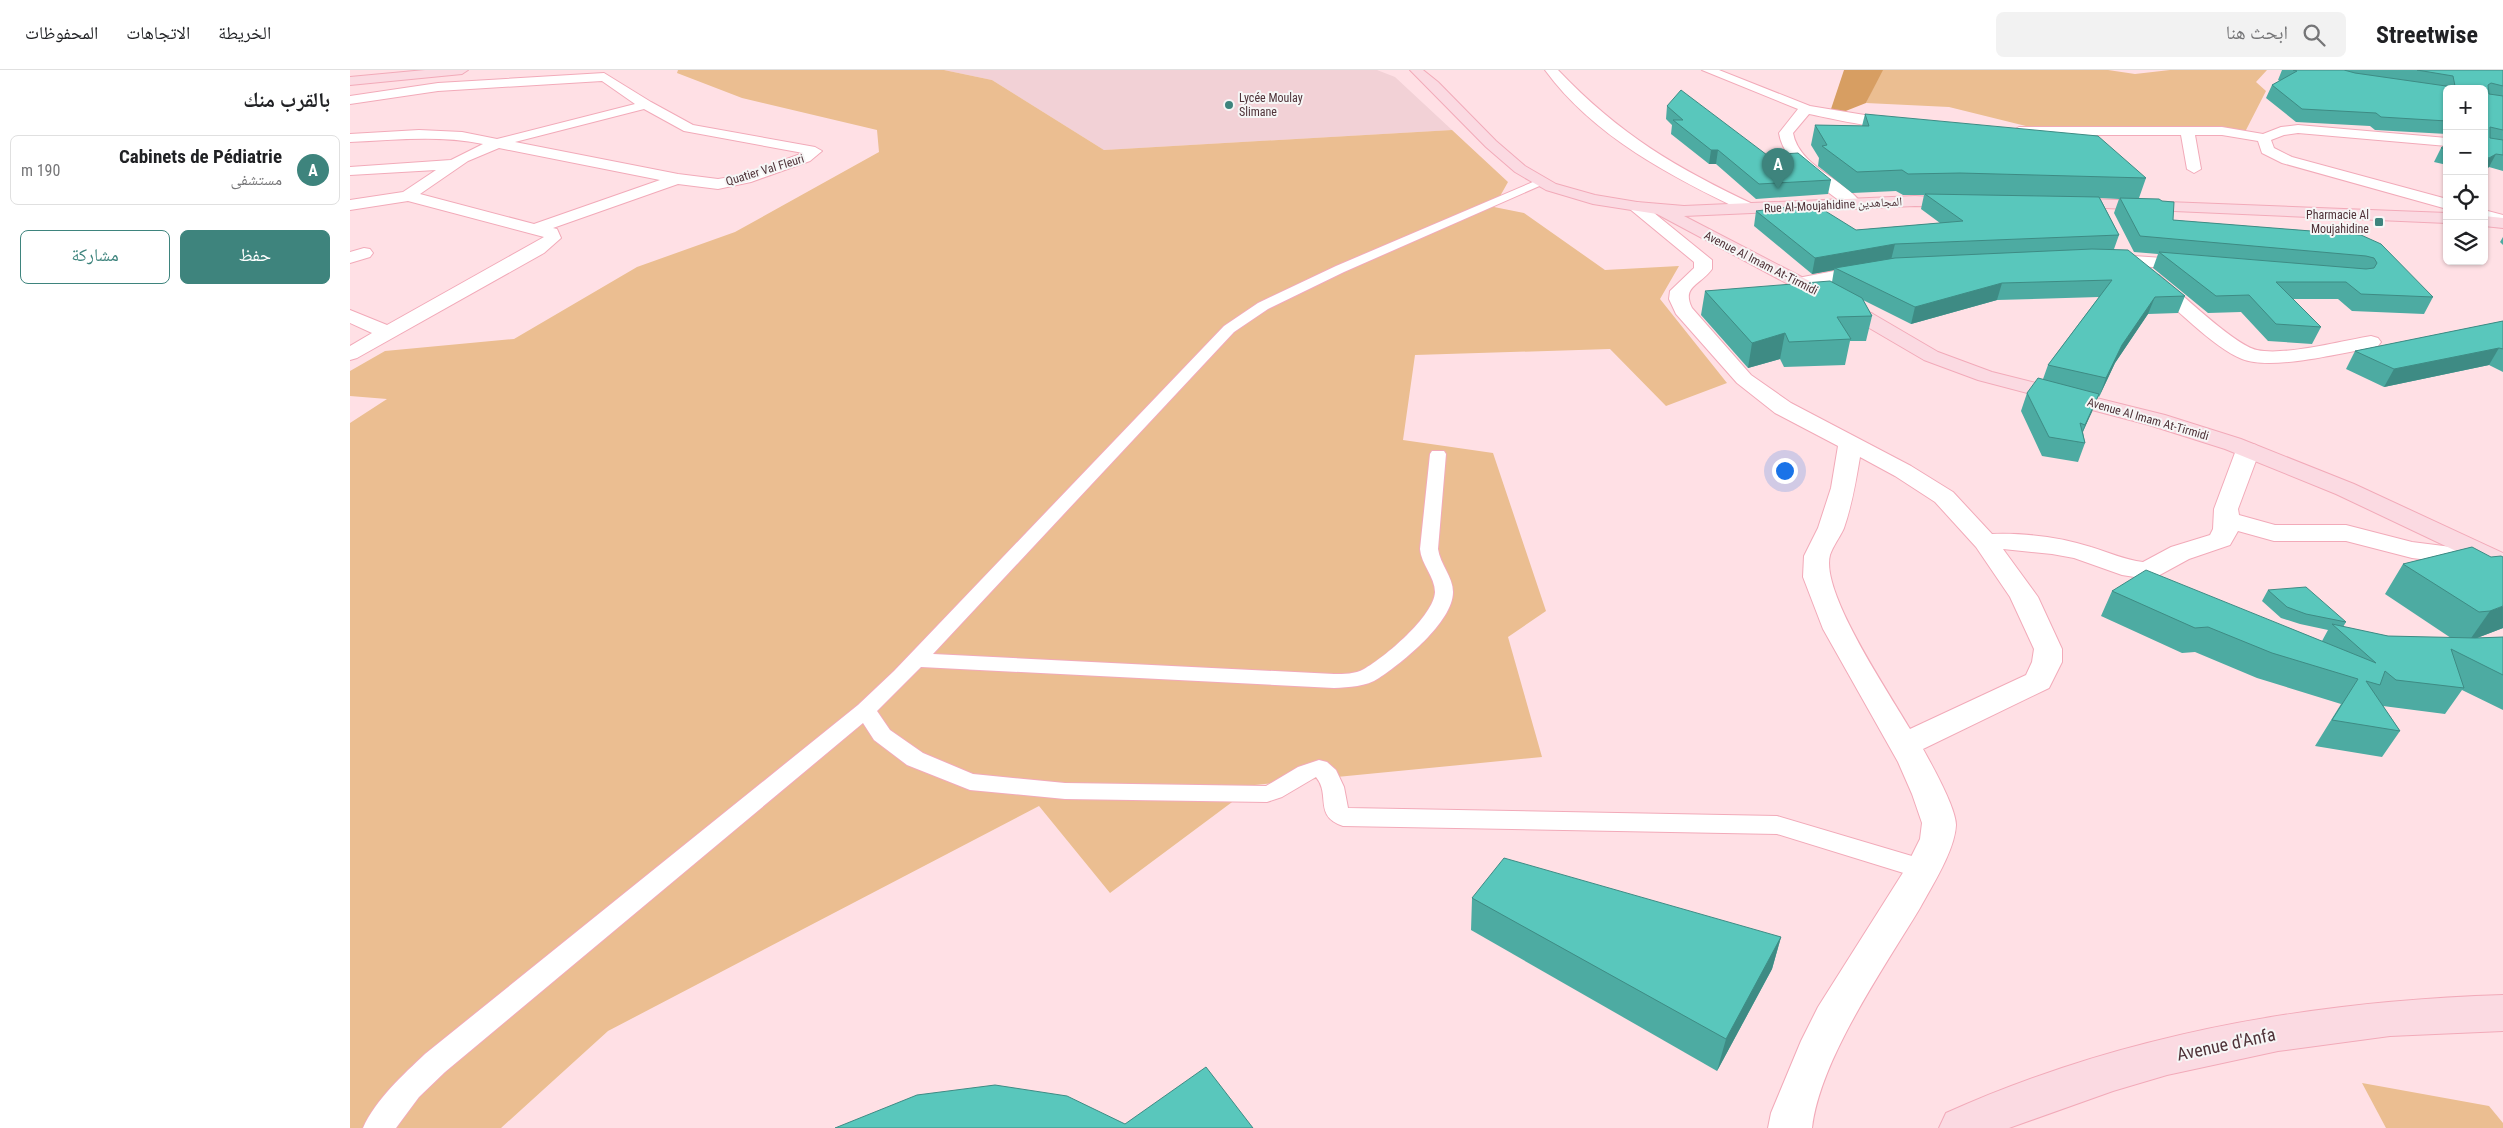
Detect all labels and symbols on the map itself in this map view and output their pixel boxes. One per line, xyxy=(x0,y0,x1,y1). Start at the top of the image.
place label: Lycée Moulay Slimane xyxy=(1239,91,1303,119)
marker: Lycée Moulay Slimane xyxy=(1223,99,1235,111)
pin: A xyxy=(1762,148,1794,189)
street label: Quatier Val Fleuri xyxy=(724,151,806,189)
street label: Rue Al-Moujahidine المجاهدين xyxy=(1764,194,1903,216)
place label: Pharmacie Al Moujahidine xyxy=(2306,208,2369,236)
marker: Pharmacie Al Moujahidine xyxy=(2373,216,2385,228)
street label: Avenue Al Imam At-Tirmidi xyxy=(1702,228,1820,298)
street label: Avenue Al Imam At-Tirmidi xyxy=(2086,395,2210,443)
your location xyxy=(1772,458,1798,484)
street label: Avenue d'Anfa xyxy=(2175,1023,2277,1065)

